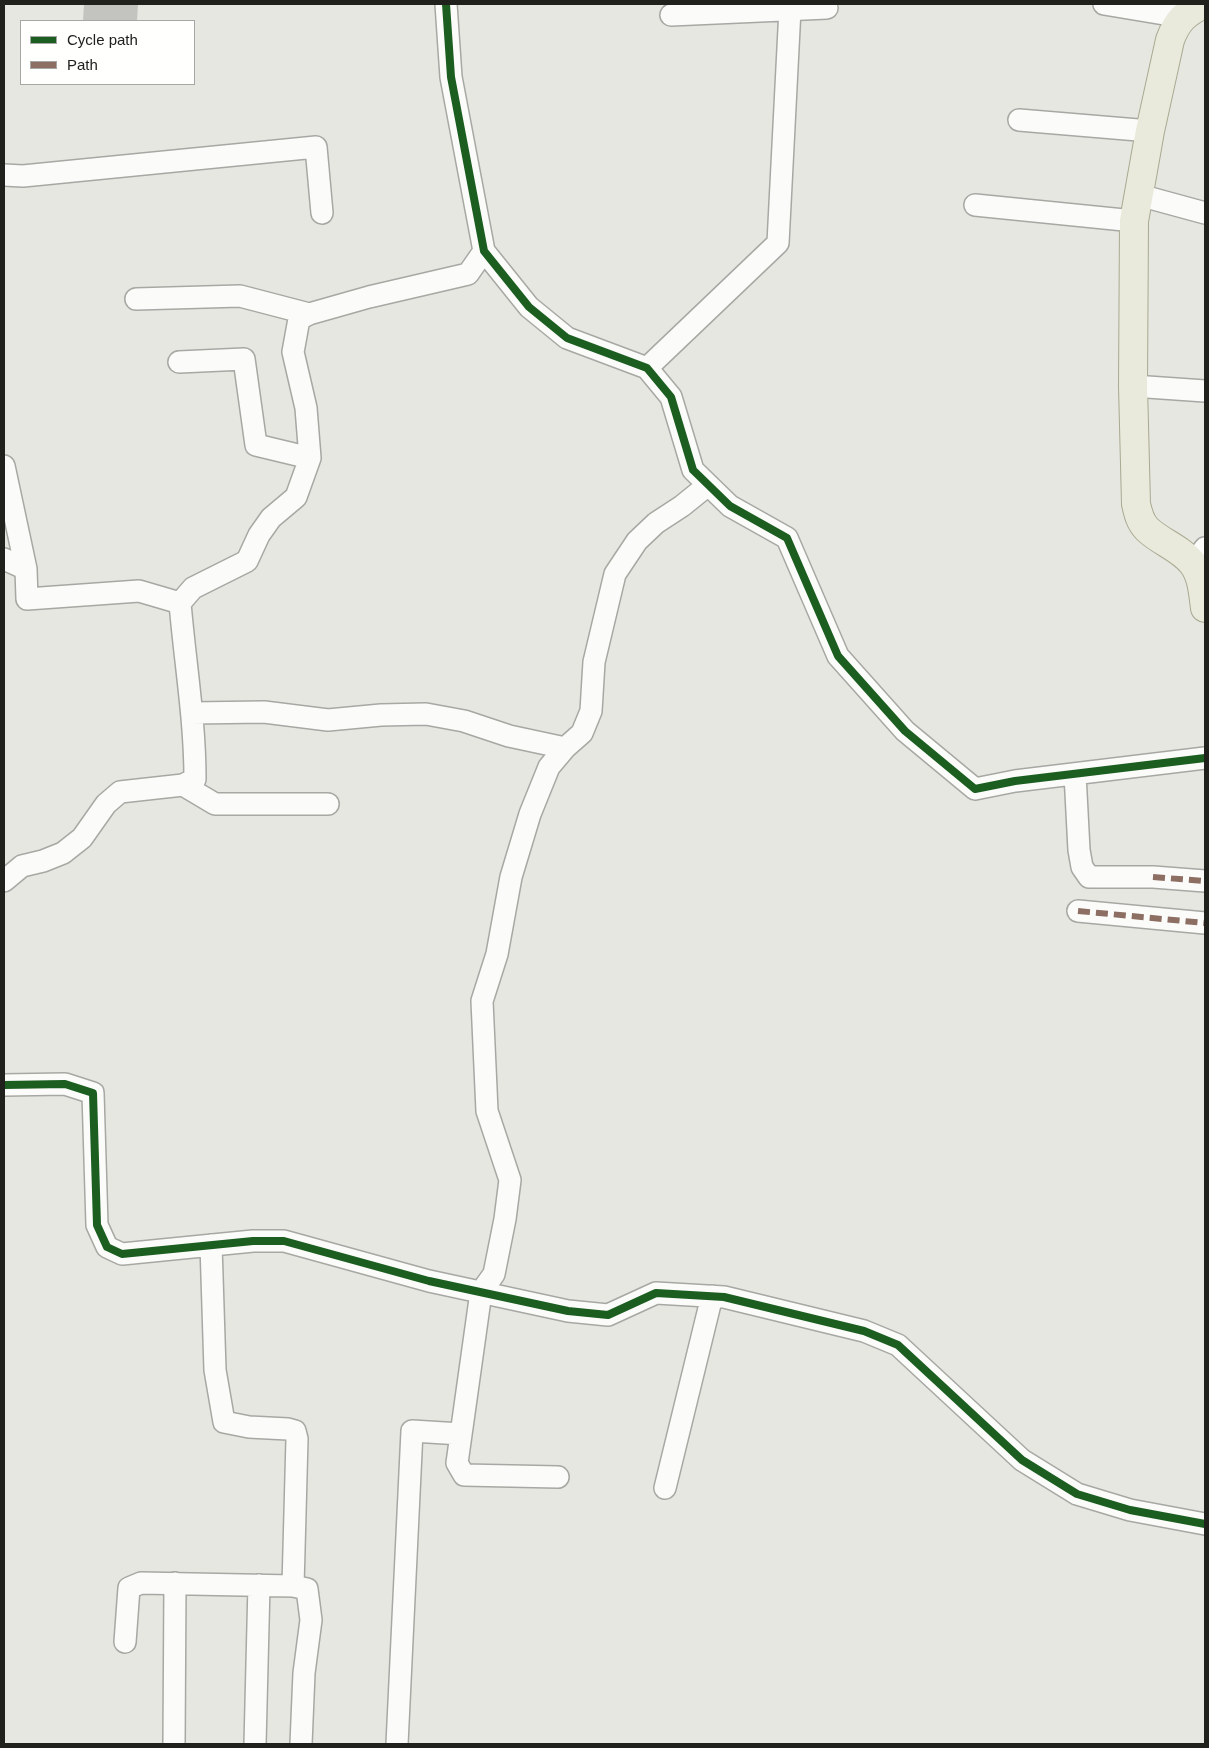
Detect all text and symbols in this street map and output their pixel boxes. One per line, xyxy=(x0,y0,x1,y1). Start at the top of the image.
legend xyxy=(20,20,195,85)
text: Cycle path xyxy=(67,31,138,48)
text: Path xyxy=(67,56,98,73)

